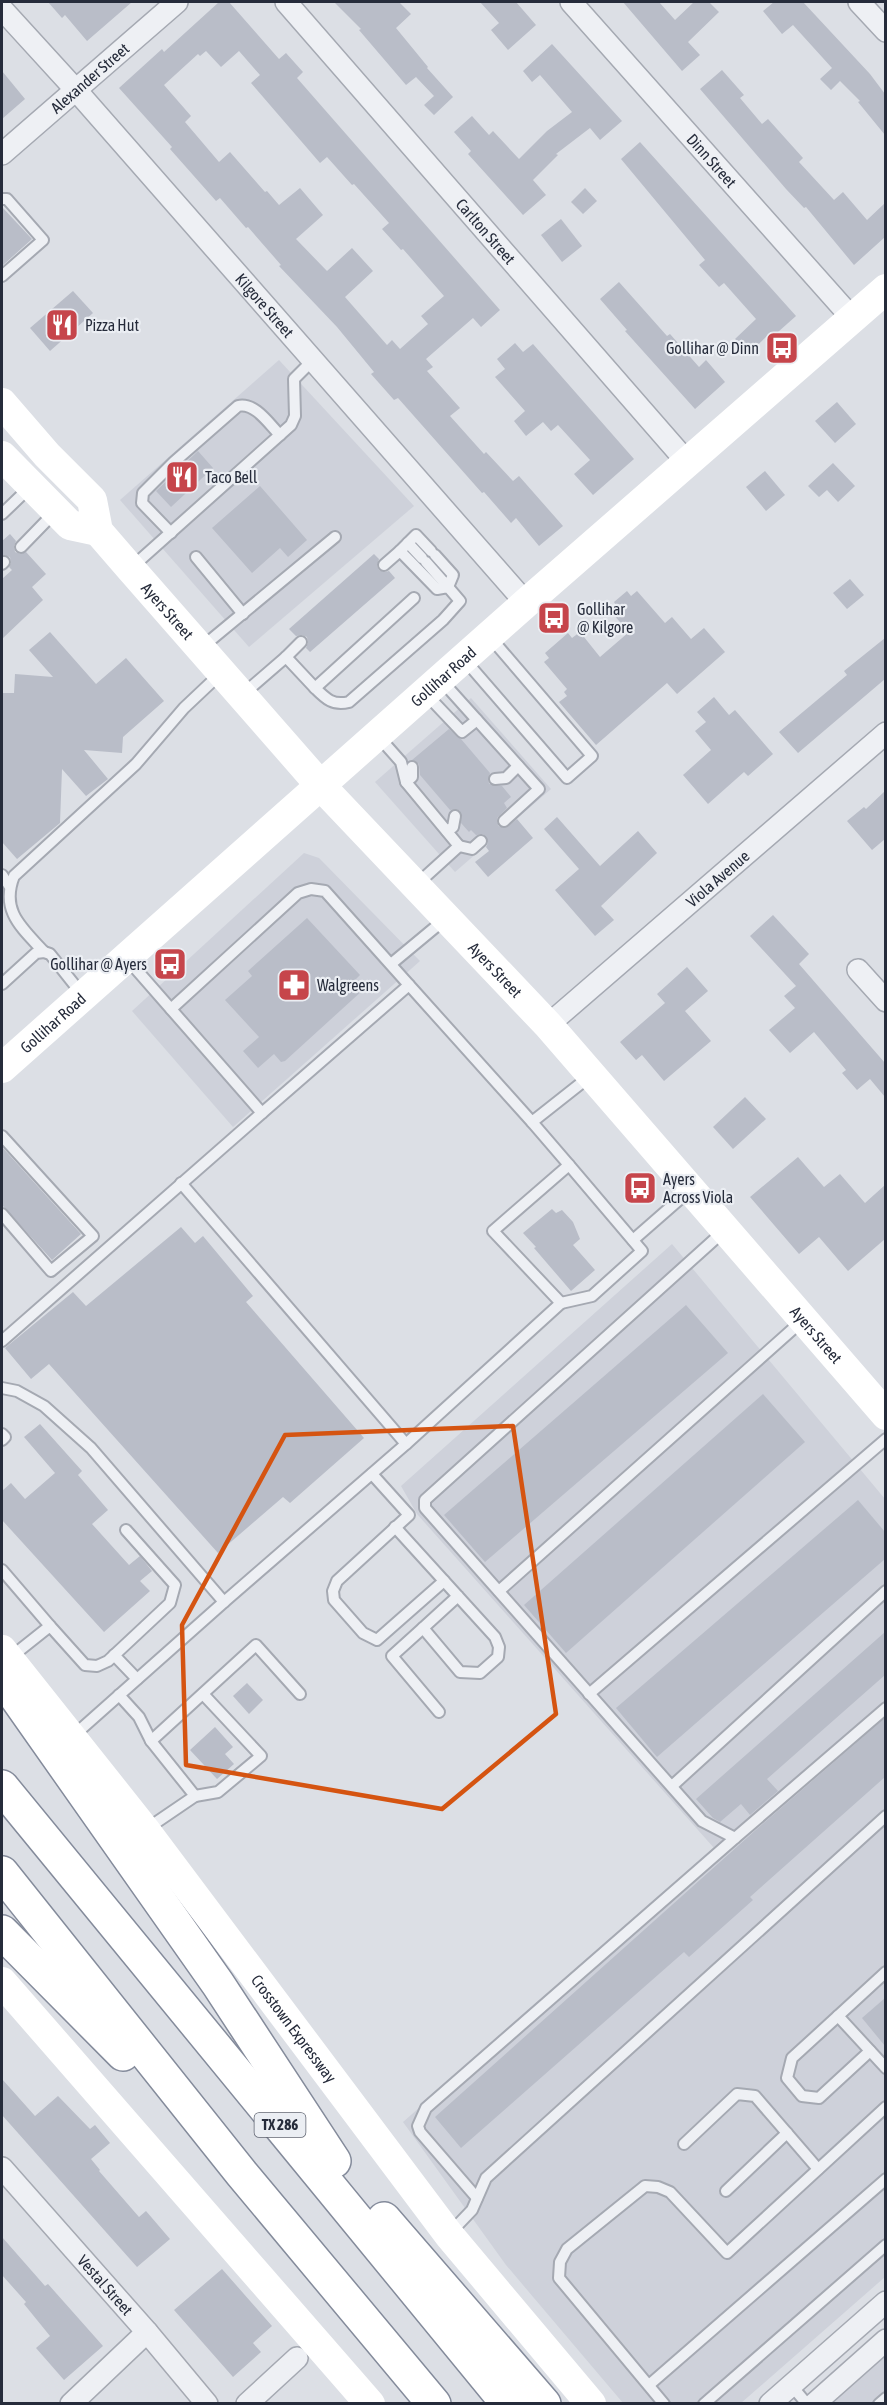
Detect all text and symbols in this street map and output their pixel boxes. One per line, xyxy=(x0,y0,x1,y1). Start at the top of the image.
street label: Alexander Street xyxy=(47,39,133,117)
street label: Dinn Street xyxy=(683,130,741,191)
street label: Carlton Street xyxy=(452,195,519,268)
street label: Kilgore Street xyxy=(232,270,298,341)
restaurant icon: Pizza Hut xyxy=(44,307,80,343)
place label: Pizza Hut xyxy=(85,316,139,334)
bus stop icon: Gollihar @ Dinn xyxy=(764,330,800,366)
place label: Gollihar @ Dinn xyxy=(666,339,759,357)
restaurant icon: Taco Bell xyxy=(164,459,200,495)
place label: Taco Bell xyxy=(205,468,258,486)
street label: Ayers Street xyxy=(138,579,197,643)
bus stop icon: Gollihar @ Kilgore xyxy=(536,600,572,636)
place label: Gollihar @ Kilgore xyxy=(577,600,633,637)
street label: Gollihar Road xyxy=(407,643,480,710)
street label: Viola Avenue xyxy=(682,846,753,911)
street label: Ayers Street xyxy=(465,938,526,1001)
bus stop icon: Gollihar @ Ayers xyxy=(152,946,188,982)
place label: Gollihar @ Ayers xyxy=(50,955,147,974)
pharmacy icon: Walgreens xyxy=(276,967,312,1003)
place label: Walgreens xyxy=(317,976,379,995)
street label: Gollihar Road xyxy=(17,989,89,1056)
bus stop icon: Ayers Across Viola xyxy=(622,1170,658,1206)
place label: Ayers Across Viola xyxy=(663,1170,733,1206)
street label: Ayers Street xyxy=(787,1302,846,1367)
street label: Crosstown Expressway xyxy=(248,1971,340,2087)
road number: TX 286 xyxy=(254,2113,306,2137)
street label: Vestal Street xyxy=(74,2251,137,2319)

